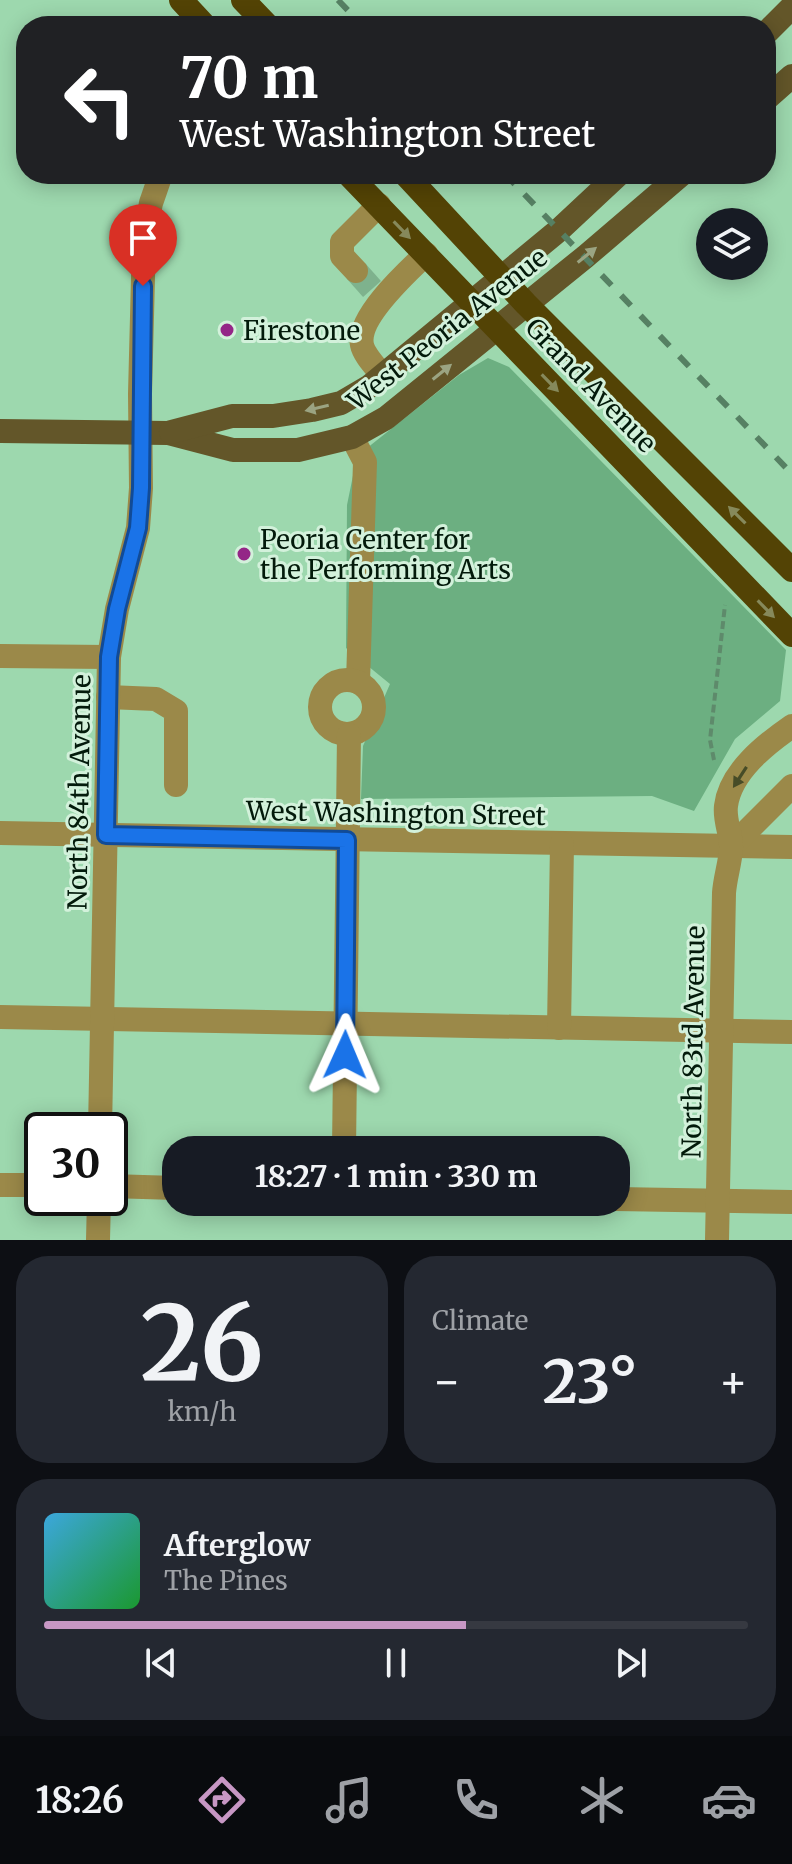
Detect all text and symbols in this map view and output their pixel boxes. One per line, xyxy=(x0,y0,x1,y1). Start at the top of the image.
text: 70 m xyxy=(180,43,318,113)
icon: left xyxy=(48,48,152,152)
text: West Washington Street xyxy=(180,112,595,157)
pin xyxy=(109,204,177,286)
map controls xyxy=(696,208,768,280)
button: layers xyxy=(696,208,768,280)
icon: arrive xyxy=(121,216,165,260)
one-way arrow xyxy=(393,220,411,239)
street label: West Peoria Avenue xyxy=(340,241,553,418)
one-way arrow xyxy=(577,248,597,264)
street label: Grand Avenue xyxy=(519,311,663,459)
place label: Firestone xyxy=(243,314,360,347)
marker: Firestone xyxy=(218,321,236,339)
one-way arrow xyxy=(432,364,452,381)
one-way arrow xyxy=(541,373,559,392)
one-way arrow xyxy=(304,403,329,415)
one-way arrow xyxy=(728,506,747,524)
place label: Peoria Center for the Performing Arts xyxy=(260,523,511,586)
marker: Peoria Center for the Performing Arts xyxy=(235,545,253,563)
one-way arrow xyxy=(757,599,775,618)
street label: North 84th Avenue xyxy=(60,674,98,910)
one-way arrow xyxy=(733,766,747,788)
street label: West Washington Street xyxy=(245,794,546,832)
street label: North 83rd Avenue xyxy=(674,925,712,1159)
position arrow xyxy=(303,1013,387,1097)
speed limit sign: 30 xyxy=(24,1112,128,1216)
text: 18:27 · 1 min · 330 m xyxy=(254,1157,538,1195)
text: 26 xyxy=(140,1278,264,1408)
text: Climate xyxy=(432,1304,528,1337)
text: 23° xyxy=(542,1344,638,1419)
text: − xyxy=(432,1354,461,1409)
text: + xyxy=(719,1354,748,1409)
text: km/h xyxy=(168,1395,236,1428)
text: Afterglow xyxy=(164,1526,311,1564)
text: The Pines xyxy=(164,1564,288,1597)
icon: previous xyxy=(139,1641,183,1685)
icon: pause xyxy=(374,1641,418,1685)
icon: next xyxy=(609,1641,653,1685)
icon: directions xyxy=(194,1772,250,1828)
icon: music xyxy=(321,1772,377,1828)
icon: phone xyxy=(448,1772,504,1828)
icon: climate xyxy=(574,1772,630,1828)
icon: car xyxy=(701,1772,757,1828)
text: 18:26 xyxy=(35,1778,124,1823)

